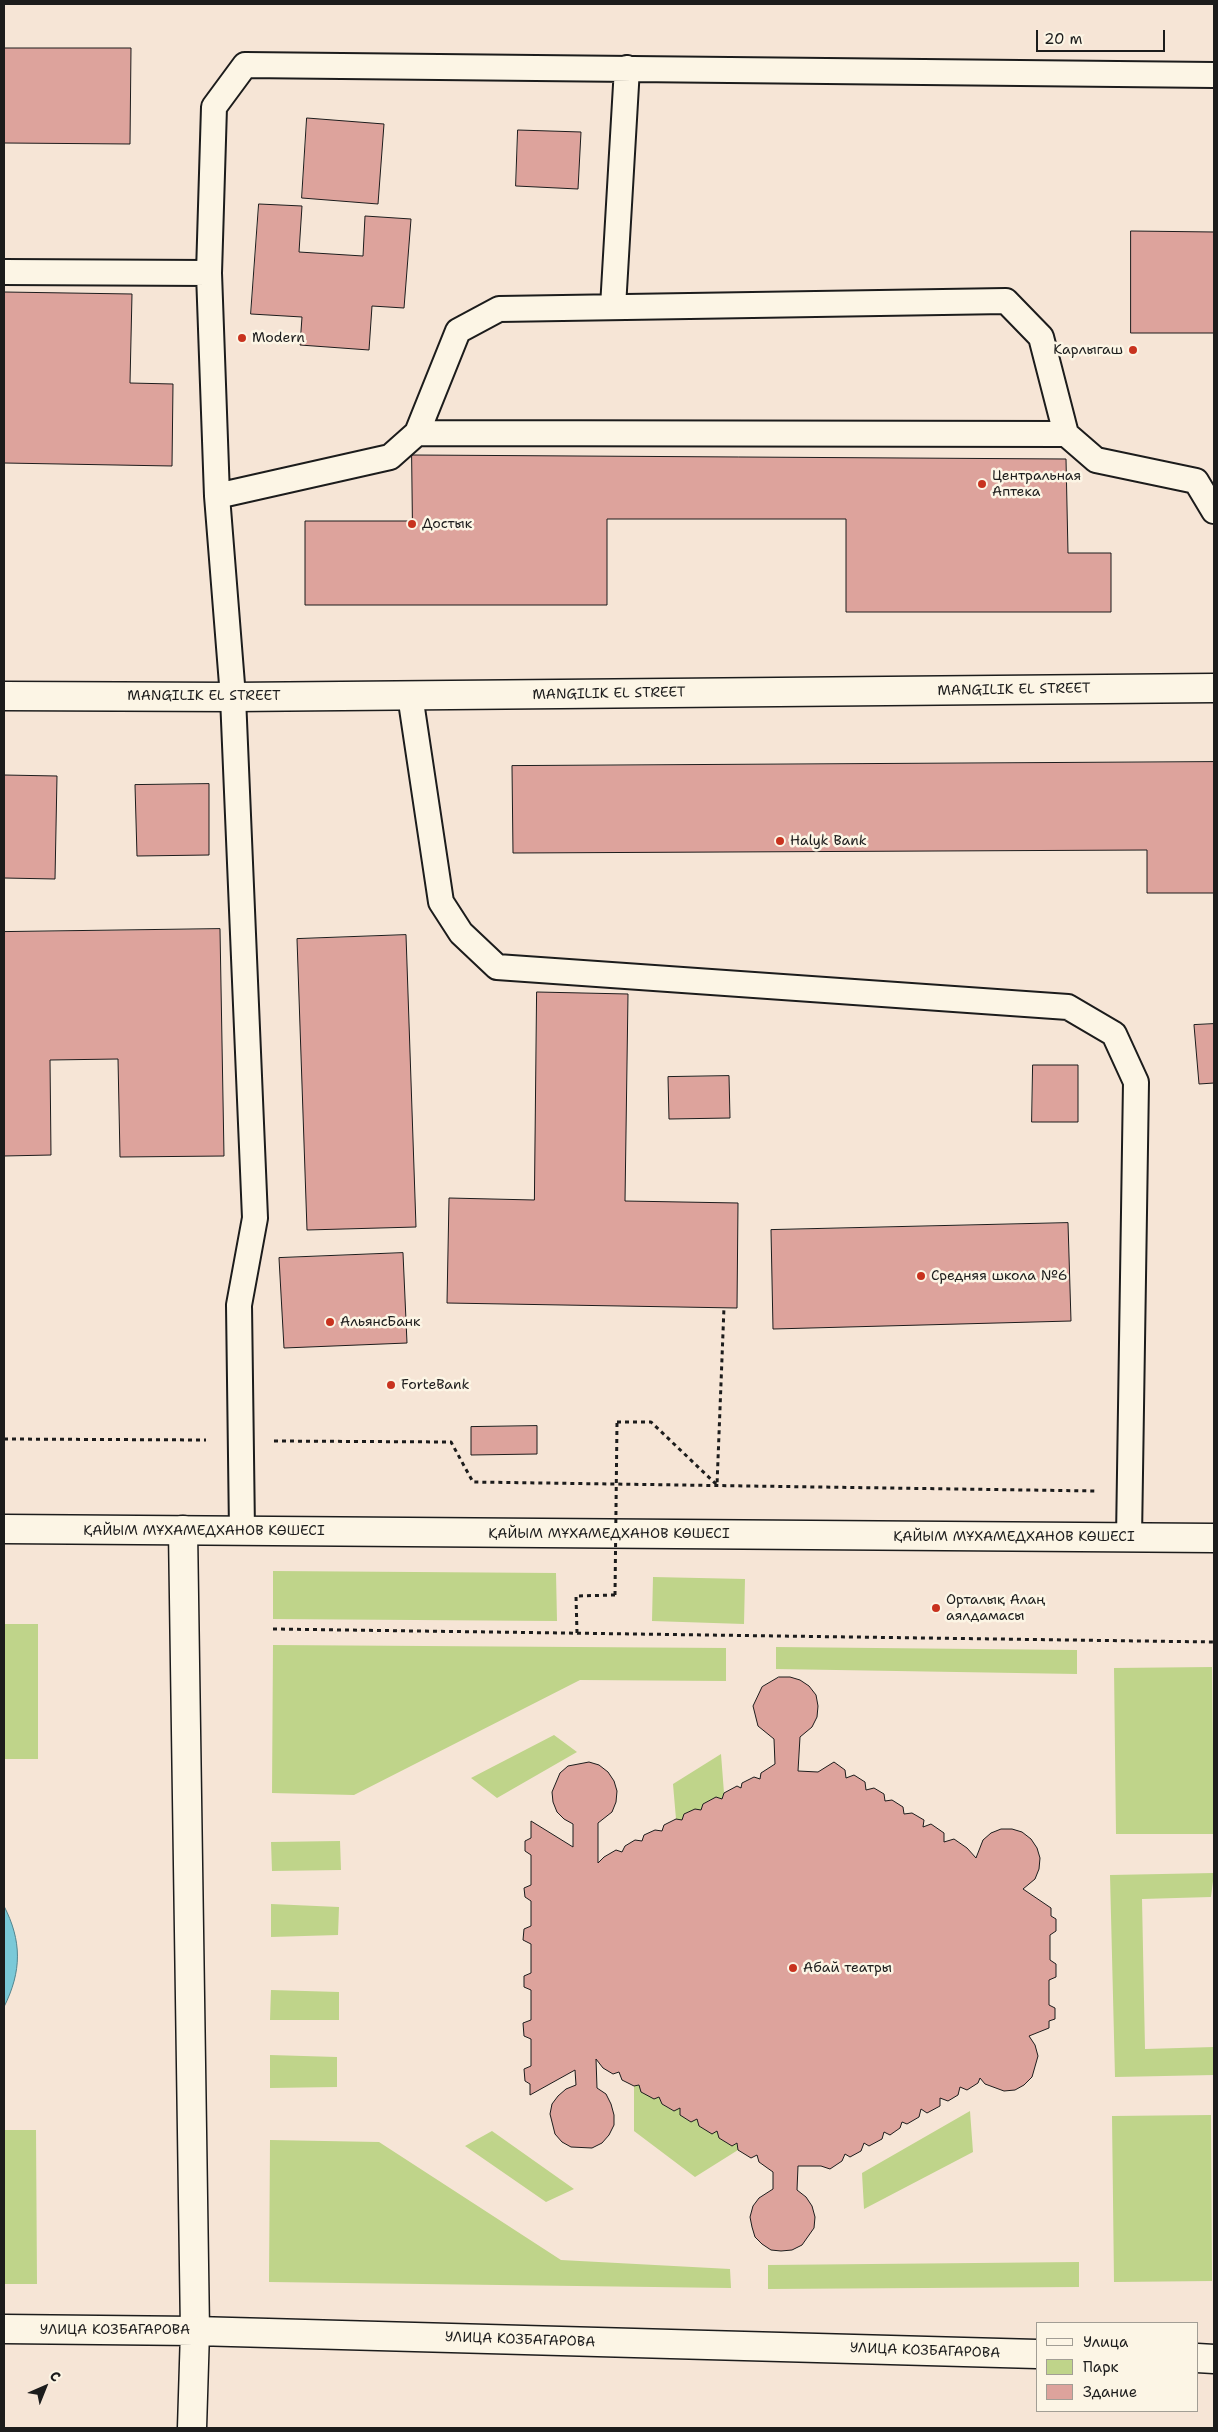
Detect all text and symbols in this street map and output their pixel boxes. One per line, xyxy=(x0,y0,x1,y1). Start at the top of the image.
scale bar xyxy=(1038,20,1167,52)
text: 20 m xyxy=(1044,29,1083,49)
place label: Modern xyxy=(252,330,305,346)
marker: Modern xyxy=(236,332,248,344)
place label: Карлыгаш xyxy=(1053,342,1123,358)
marker: Карлыгаш xyxy=(1127,344,1139,356)
place label: Центральная Аптека xyxy=(992,468,1081,501)
marker: Центральная Аптека xyxy=(976,478,988,490)
place label: Достык xyxy=(422,516,472,532)
marker: Достык xyxy=(406,518,418,530)
street label: MANGILIK EL STREET xyxy=(937,680,1091,700)
street label: MANGILIK EL STREET xyxy=(532,684,686,704)
street label: MANGILIK EL STREET xyxy=(127,688,281,704)
place label: Halyk Bank xyxy=(790,833,867,849)
marker: Halyk Bank xyxy=(774,835,786,847)
place label: Средняя школа №6 xyxy=(931,1268,1067,1284)
marker: Средняя школа №6 xyxy=(915,1270,927,1282)
place label: АльянсБанк xyxy=(340,1314,420,1330)
marker: АльянсБанк xyxy=(324,1316,336,1328)
place label: ForteBank xyxy=(401,1377,470,1393)
marker: ForteBank xyxy=(385,1379,397,1391)
street label: ҚАЙЫМ МҰХАМЕДХАНОВ КӨШЕСІ xyxy=(83,1523,325,1539)
street label: ҚАЙЫМ МҰХАМЕДХАНОВ КӨШЕСІ xyxy=(488,1526,730,1542)
street label: ҚАЙЫМ МҰХАМЕДХАНОВ КӨШЕСІ xyxy=(893,1529,1135,1545)
place label: Орталық Алаң аялдамасы xyxy=(946,1592,1045,1624)
marker: Орталық Алаң аялдамасы xyxy=(930,1602,942,1614)
place label: Абай театры xyxy=(803,1960,892,1976)
marker: Абай театры xyxy=(787,1962,799,1974)
street label: УЛИЦА КОЗБАГАРОВА xyxy=(40,2322,190,2338)
legend xyxy=(1036,2322,1198,2412)
street label: УЛИЦА КОЗБАГАРОВА xyxy=(444,2329,596,2351)
text: Улица xyxy=(1083,2332,1128,2352)
street label: УЛИЦА КОЗБАГАРОВА xyxy=(849,2340,1001,2362)
text: Парк xyxy=(1083,2357,1119,2377)
north arrow xyxy=(20,2362,70,2412)
text: С xyxy=(46,2367,65,2386)
text: Здание xyxy=(1083,2382,1137,2402)

